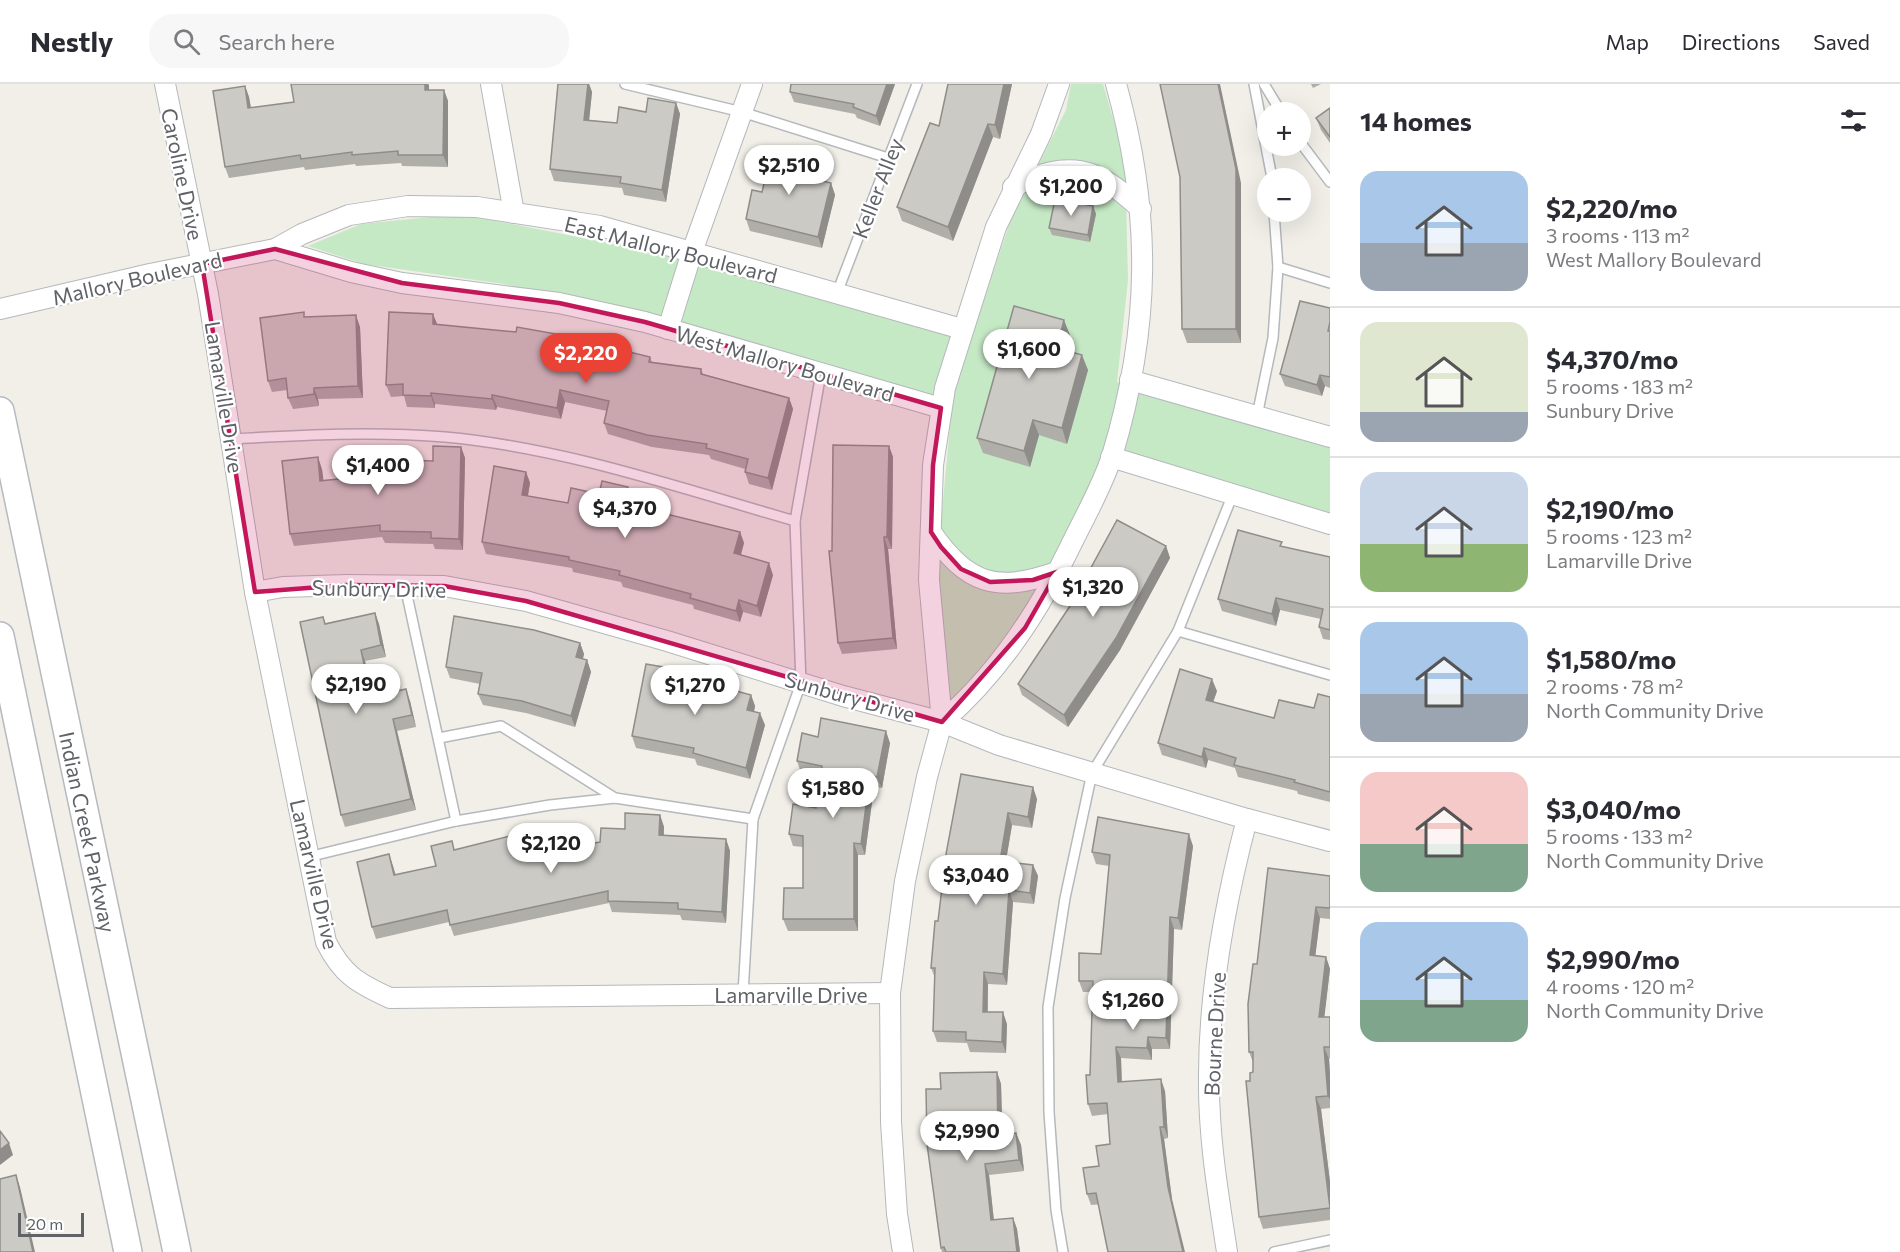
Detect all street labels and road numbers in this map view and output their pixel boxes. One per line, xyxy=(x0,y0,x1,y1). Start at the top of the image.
street label: Caroline Drive xyxy=(157,106,209,242)
street label: Keller Alley xyxy=(846,134,908,242)
street label: East Mallory Boulevard xyxy=(562,210,780,288)
street label: Mallory Boulevard xyxy=(50,246,224,310)
street label: Lamarville Drive xyxy=(201,319,249,475)
street label: West Mallory Boulevard xyxy=(673,320,897,406)
street label: Sunbury Drive xyxy=(312,574,446,602)
street label: Sunbury Drive xyxy=(782,665,918,727)
street label: Indian Creek Parkway xyxy=(55,729,122,935)
street label: Lamarville Drive xyxy=(286,796,344,952)
street label: Bourne Drive xyxy=(1198,971,1230,1097)
street label: Lamarville Drive xyxy=(714,982,868,1007)

